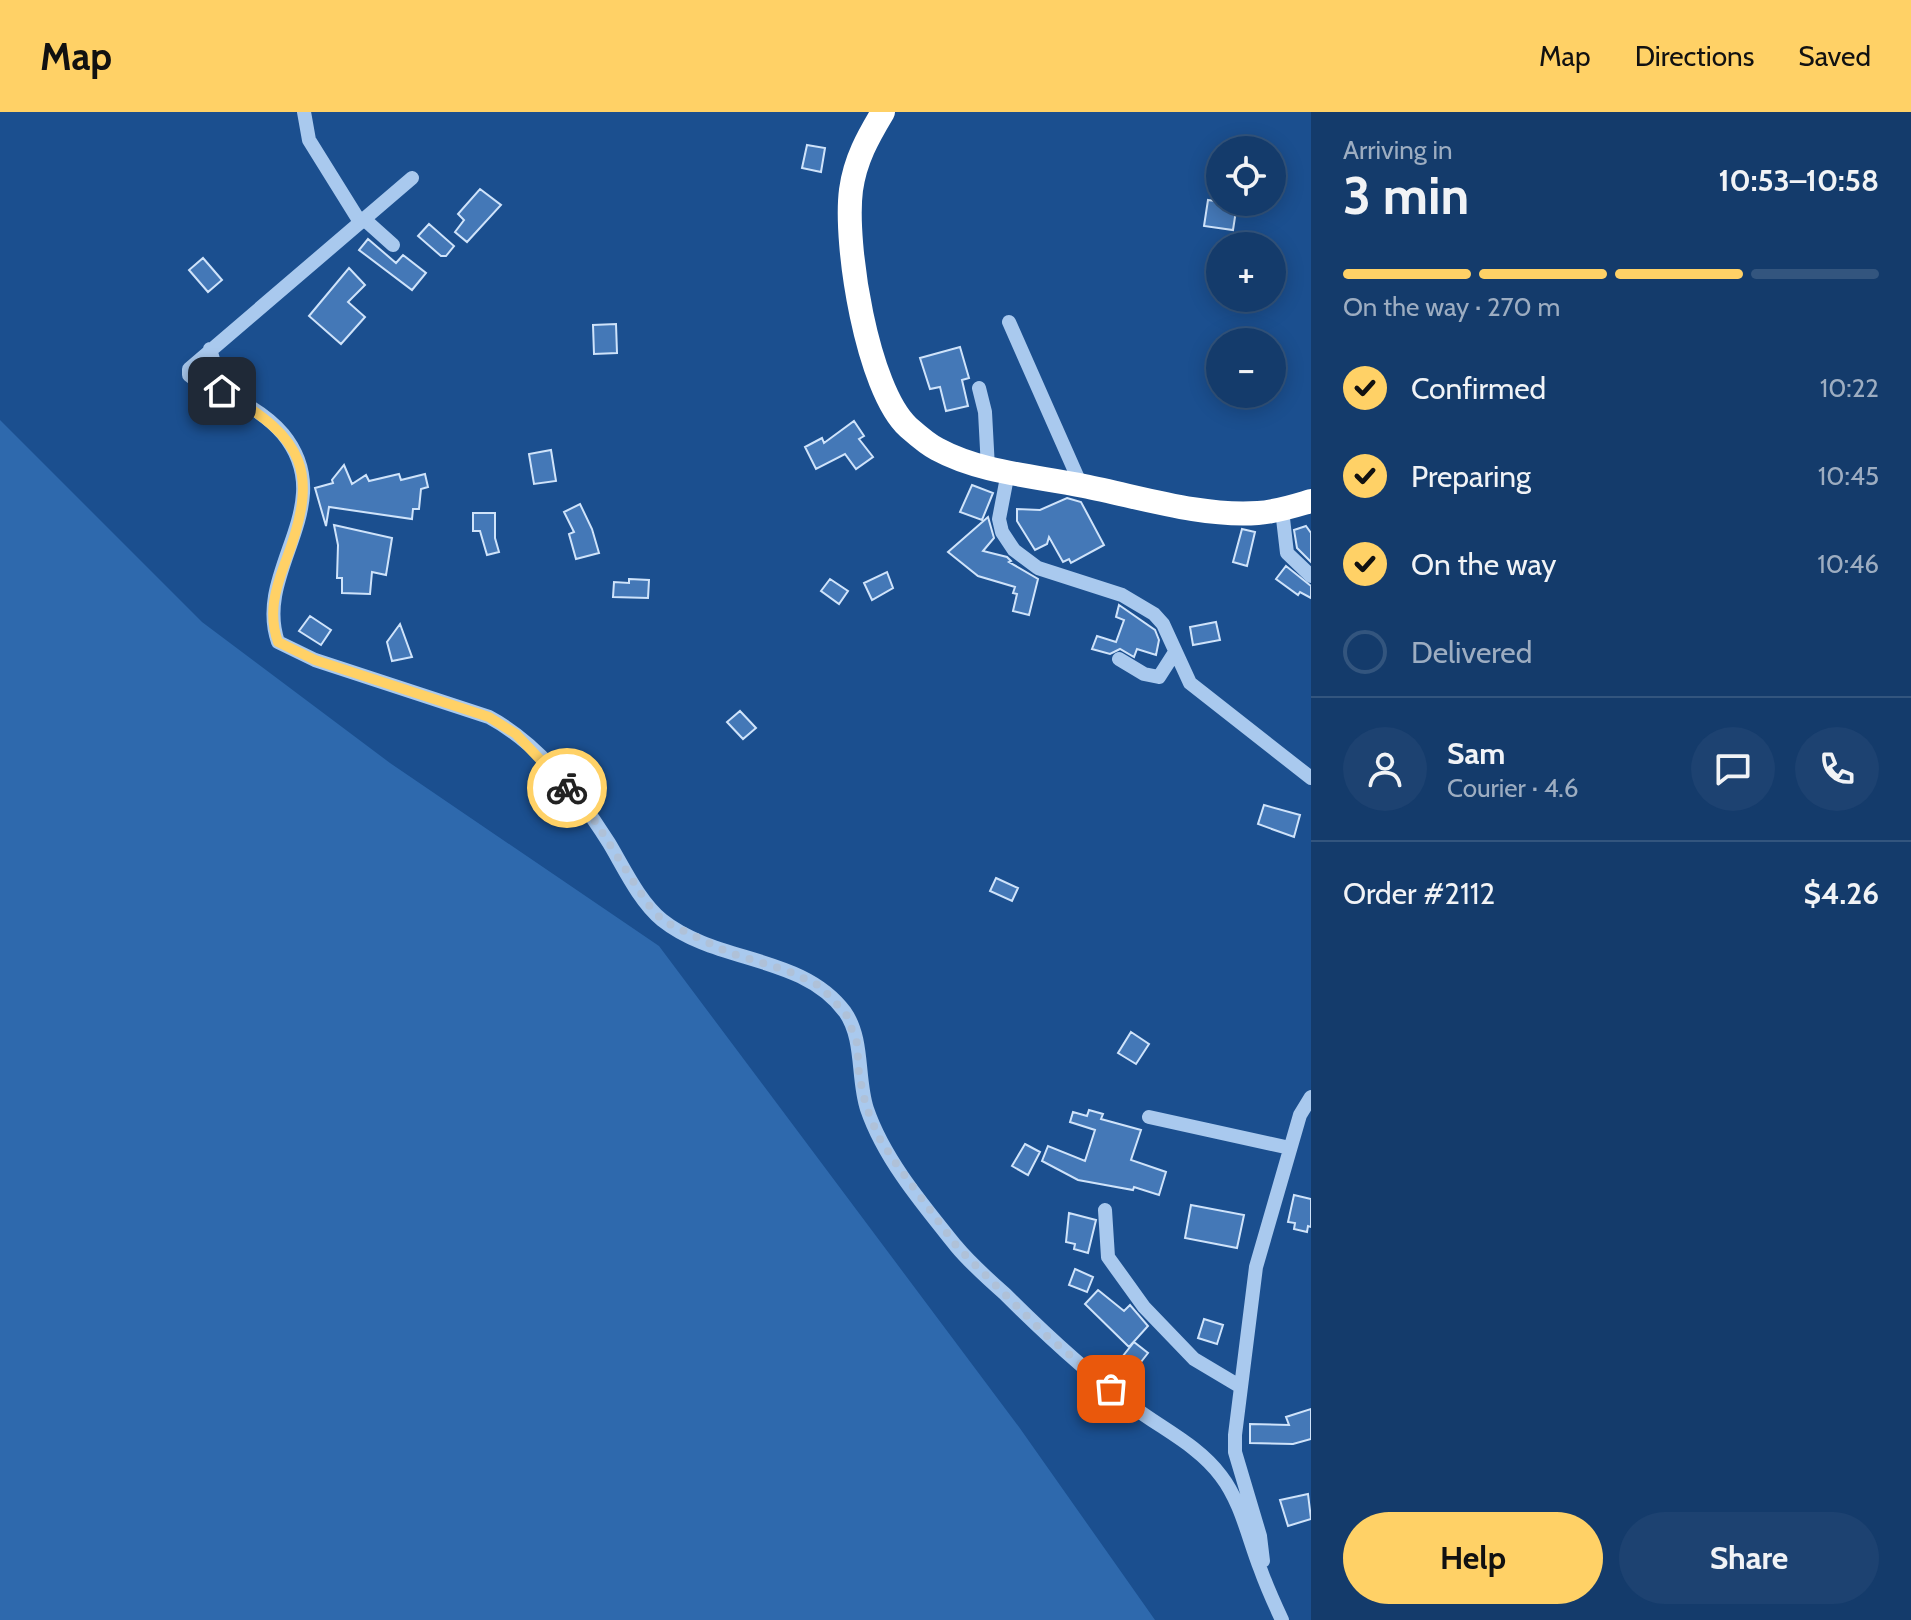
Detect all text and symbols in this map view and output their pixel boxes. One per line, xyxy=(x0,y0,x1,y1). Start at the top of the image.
text: Map xyxy=(40,33,112,80)
text: Map xyxy=(1539,39,1591,73)
text: Directions xyxy=(1635,39,1754,73)
text: Saved xyxy=(1798,39,1871,73)
text: Arriving in xyxy=(1343,134,1453,166)
map controls xyxy=(1206,136,1286,408)
button: locate xyxy=(1206,136,1286,216)
text: 10:53–10:58 xyxy=(1718,162,1879,199)
text: 3 min xyxy=(1343,164,1469,227)
button: + xyxy=(1206,232,1286,312)
text: On the way · 270 m xyxy=(1343,291,1560,323)
button: − xyxy=(1206,328,1286,408)
pin xyxy=(188,357,256,425)
icon: check xyxy=(1343,366,1387,410)
icon: home xyxy=(200,369,244,413)
text: Confirmed xyxy=(1411,370,1546,407)
text: 10:22 xyxy=(1820,372,1879,404)
icon: check xyxy=(1343,454,1387,498)
text: Preparing xyxy=(1411,458,1531,495)
text: 10:45 xyxy=(1818,460,1879,492)
icon: check xyxy=(1343,542,1387,586)
text: On the way xyxy=(1411,546,1556,583)
text: 10:46 xyxy=(1817,548,1879,580)
text: Delivered xyxy=(1411,634,1532,671)
button: person xyxy=(1343,727,1427,811)
button: chat xyxy=(1691,727,1775,811)
button: phone xyxy=(1795,727,1879,811)
text: Sam xyxy=(1447,735,1505,772)
courier xyxy=(527,748,607,828)
icon: bike xyxy=(545,766,589,810)
text: Courier · 4.6 xyxy=(1447,772,1579,804)
text: Order #2112 xyxy=(1343,875,1495,912)
text: $4.26 xyxy=(1804,875,1879,912)
pin xyxy=(1077,1355,1145,1423)
icon: bag xyxy=(1089,1367,1133,1411)
button: Help xyxy=(1343,1512,1603,1604)
button: Share xyxy=(1619,1512,1879,1604)

